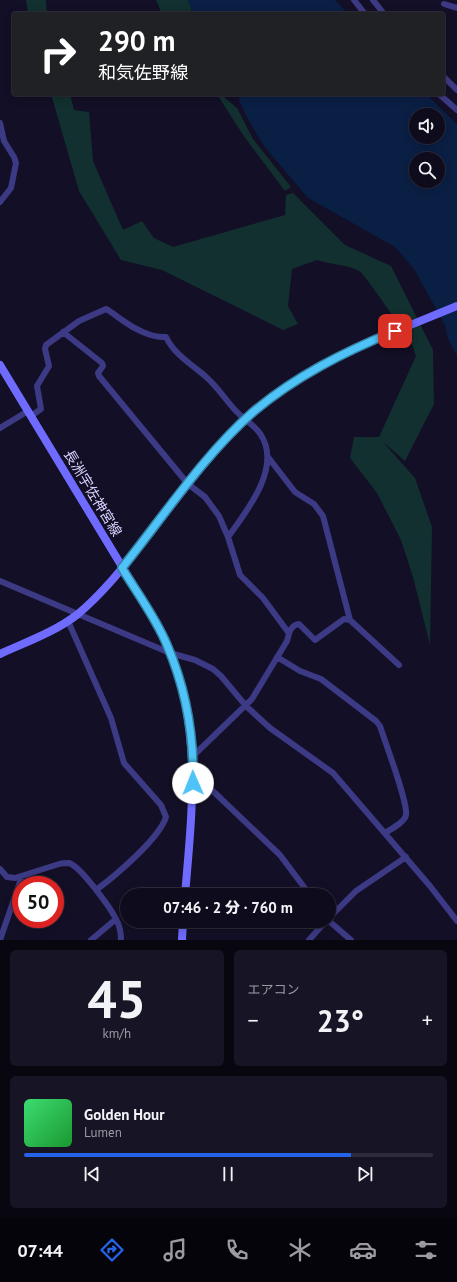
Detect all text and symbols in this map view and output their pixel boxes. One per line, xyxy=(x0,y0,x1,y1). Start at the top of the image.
text: 290 m xyxy=(98,22,175,59)
icon: right xyxy=(32,28,84,80)
text: 和気佐野線 xyxy=(98,61,188,84)
map controls xyxy=(409,108,445,188)
button: sound xyxy=(409,108,445,144)
button: search xyxy=(409,152,445,188)
pin xyxy=(378,314,412,348)
icon: arrive xyxy=(384,320,406,342)
street label: 長洲宇佐神宮線 xyxy=(60,446,126,540)
position arrow xyxy=(172,762,214,804)
speed limit sign: 50 xyxy=(12,876,64,928)
text: 07:46 · 2 分 · 760 m xyxy=(163,898,293,917)
text: 45 xyxy=(87,965,146,1032)
text: エアコン xyxy=(248,981,300,998)
text: 23° xyxy=(317,1001,364,1040)
text: − xyxy=(248,1006,259,1034)
text: + xyxy=(422,1006,433,1034)
text: km/h xyxy=(103,1025,131,1042)
text: Golden Hour xyxy=(84,1105,164,1124)
text: Lumen xyxy=(84,1124,122,1141)
icon: previous xyxy=(81,1163,103,1185)
icon: pause xyxy=(217,1163,239,1185)
icon: next xyxy=(354,1163,376,1185)
icon: directions xyxy=(98,1236,126,1264)
icon: music xyxy=(161,1236,189,1264)
icon: phone xyxy=(223,1236,251,1264)
icon: climate xyxy=(286,1236,314,1264)
icon: car xyxy=(349,1236,377,1264)
icon: filters xyxy=(412,1236,440,1264)
text: 07:44 xyxy=(17,1239,63,1262)

